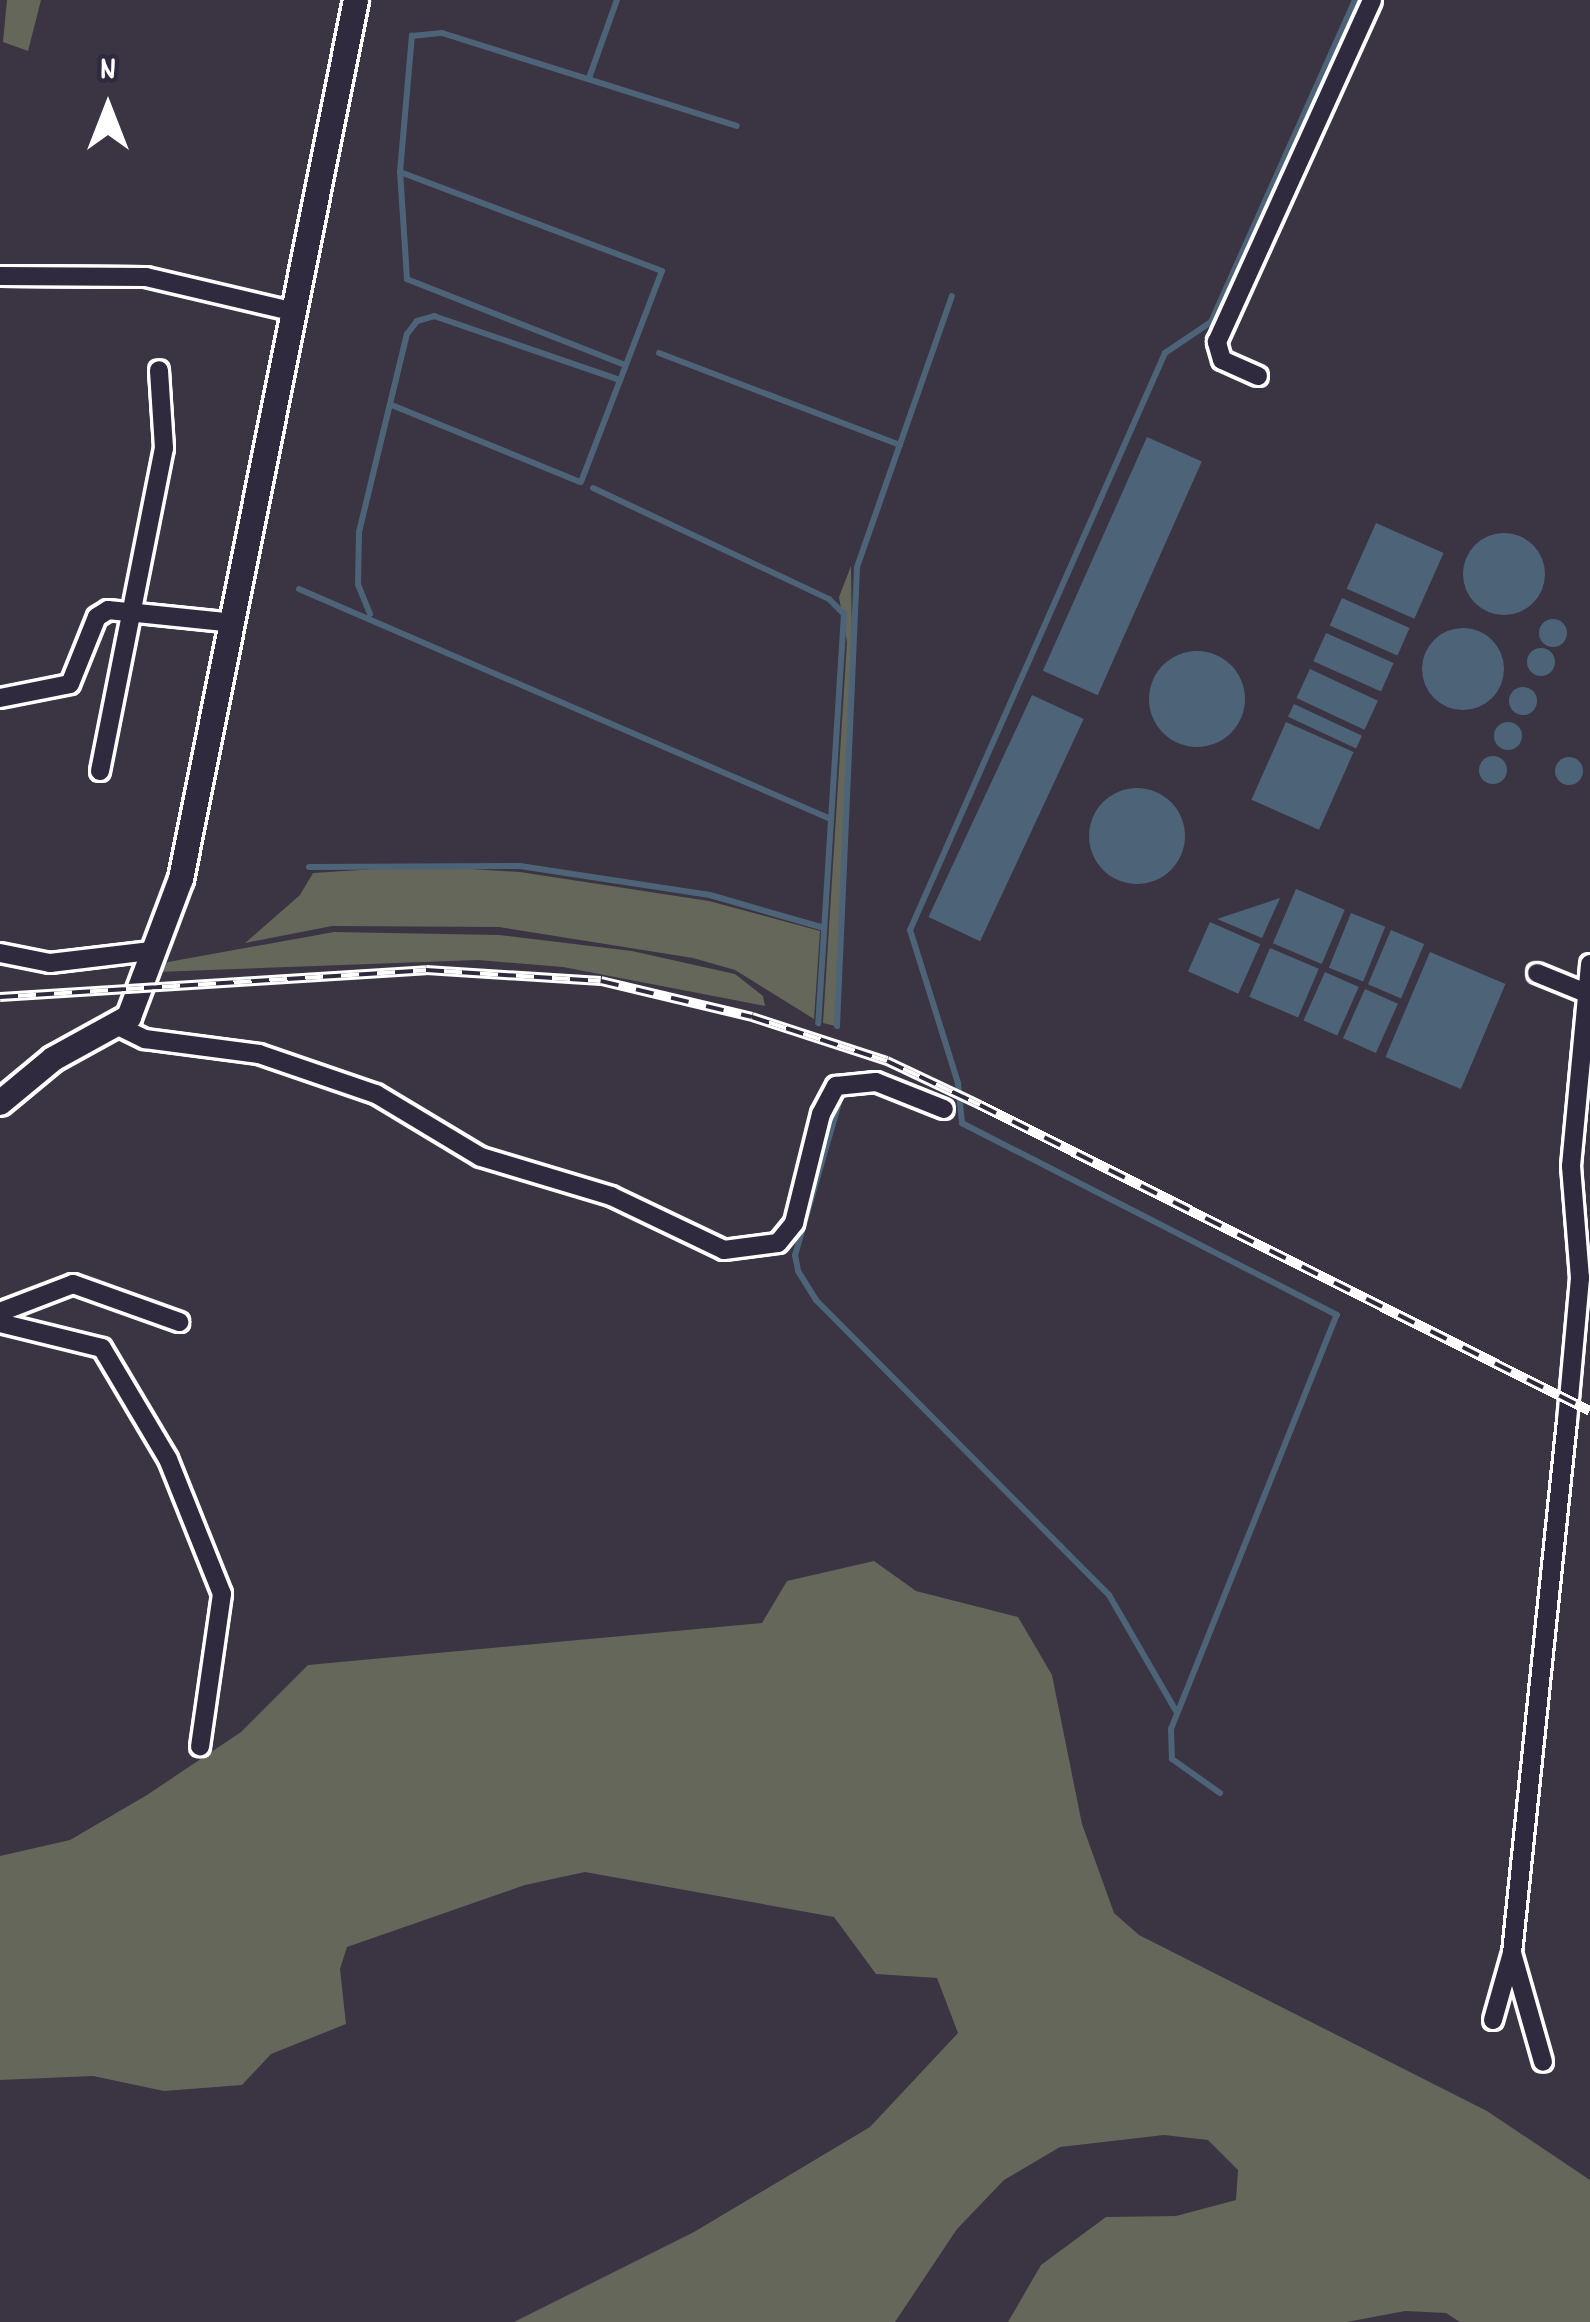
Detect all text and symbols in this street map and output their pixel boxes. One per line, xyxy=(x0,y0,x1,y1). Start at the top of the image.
north arrow xyxy=(48,48,168,168)
text: N xyxy=(100,48,116,95)

